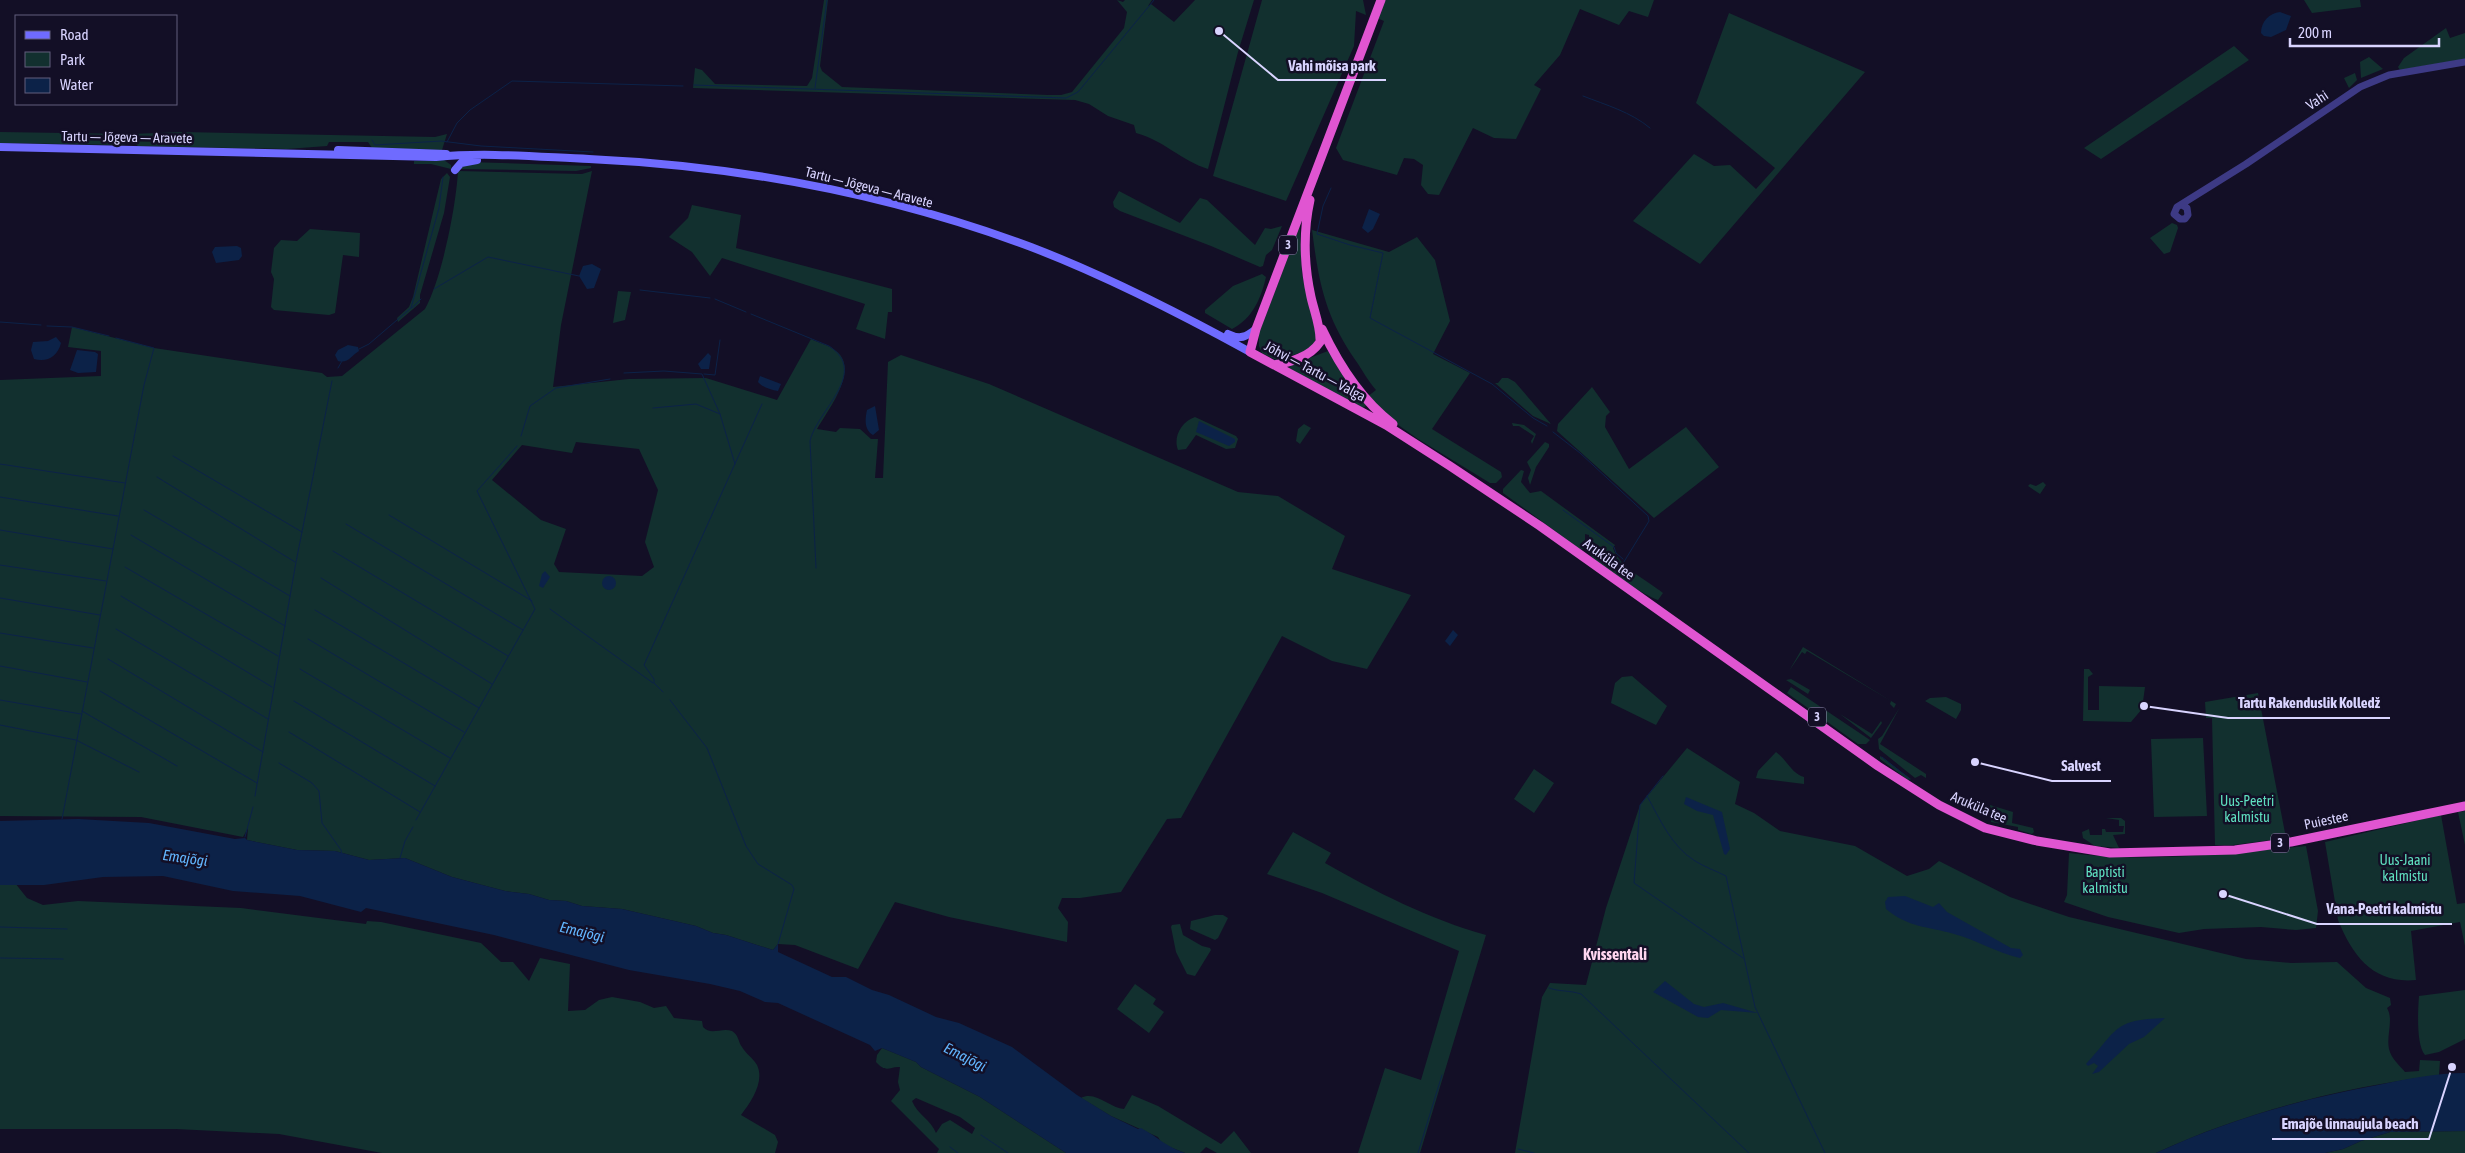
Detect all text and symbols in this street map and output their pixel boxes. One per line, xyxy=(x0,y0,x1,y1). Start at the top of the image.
legend xyxy=(15,15,178,105)
scale bar xyxy=(2290,15,2439,47)
text: 200 m xyxy=(2298,24,2332,41)
text: Road xyxy=(60,26,89,43)
callout: Vahi mõisa park xyxy=(1278,50,1386,80)
text: Park xyxy=(60,51,85,68)
text: Vahi mõisa park xyxy=(1287,57,1376,74)
text: Water xyxy=(60,76,93,93)
street label: Vahi xyxy=(2303,87,2331,113)
street label: Tartu — Jõgeva — Aravete xyxy=(61,128,193,146)
street label: Tartu — Jõgeva — Aravete xyxy=(803,163,935,211)
road number: 3 xyxy=(1279,236,1297,254)
street label: Jõhvi — Tartu — Valga xyxy=(1262,338,1368,404)
street label: Aruküla tee xyxy=(1580,535,1638,583)
callout: Tartu Rakenduslik Kolledž xyxy=(2228,688,2390,718)
text: Tartu Rakenduslik Kolledž xyxy=(2238,694,2381,711)
road number: 3 xyxy=(1808,708,1826,726)
callout: Salvest xyxy=(2052,751,2111,781)
text: Salvest xyxy=(2061,757,2101,774)
street label: Aruküla tee xyxy=(1949,788,2009,826)
park label: Uus-Peetri kalmistu xyxy=(2220,793,2274,825)
street label: Puiestee xyxy=(2302,808,2350,832)
road number: 3 xyxy=(2271,834,2289,852)
water label: Emajõgi xyxy=(162,846,209,869)
park label: Uus-Jaani kalmistu xyxy=(2380,852,2430,884)
park label: Baptisti kalmistu xyxy=(2082,864,2128,896)
callout: Vana-Peetri kalmistu xyxy=(2317,894,2452,924)
text: Vana-Peetri kalmistu xyxy=(2325,900,2442,917)
water label: Emajõgi xyxy=(558,918,607,945)
district label: Kvissentali xyxy=(1583,945,1647,963)
water label: Emajõgi xyxy=(941,1039,990,1075)
callout: Emajõe linnaujula beach xyxy=(2272,1109,2429,1139)
text: Emajõe linnaujula beach xyxy=(2281,1115,2419,1132)

